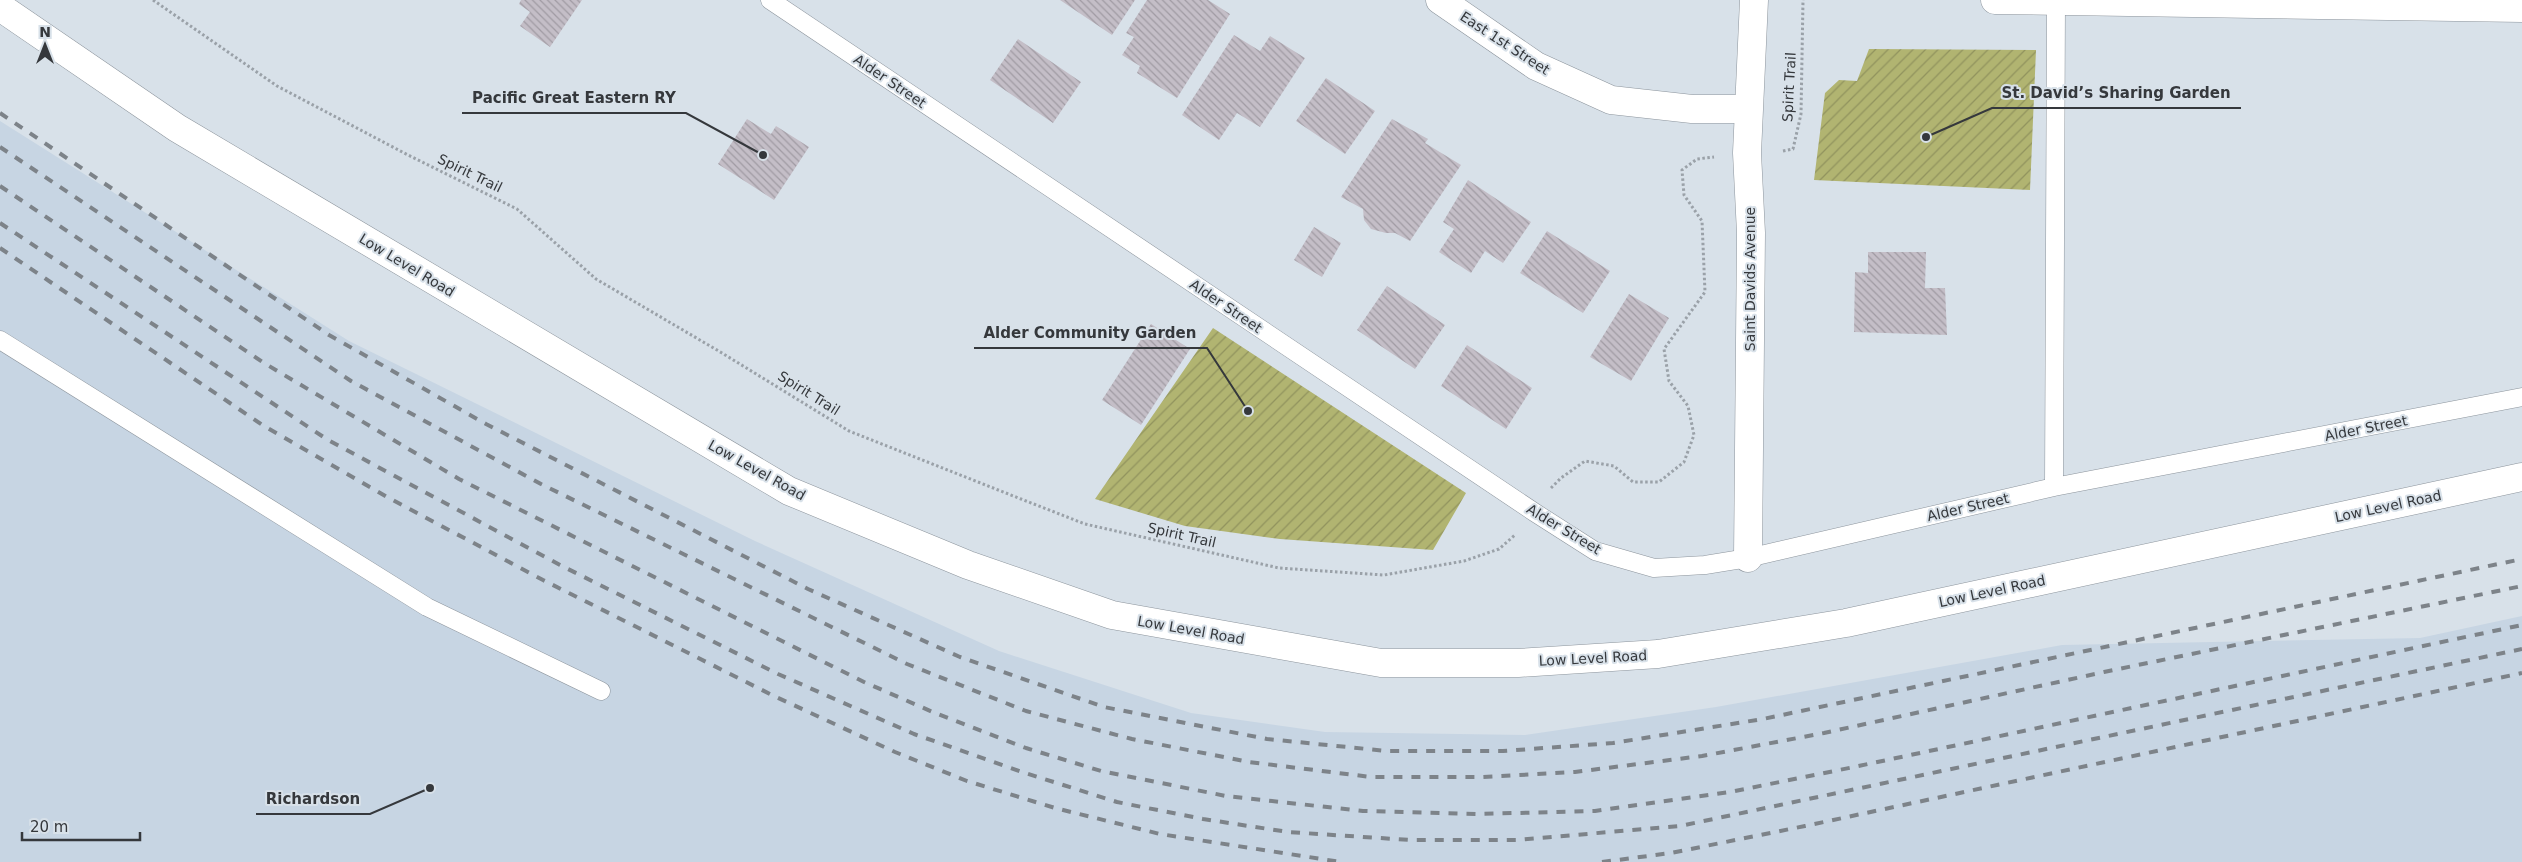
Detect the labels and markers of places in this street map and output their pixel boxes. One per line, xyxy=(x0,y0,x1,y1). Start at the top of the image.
callout: St. David’s Sharing Garden xyxy=(1992,78,2241,108)
callout: Pacific Great Eastern RY xyxy=(462,83,686,113)
callout: Alder Community Garden xyxy=(974,318,1207,348)
callout: Richardson xyxy=(256,784,370,814)

